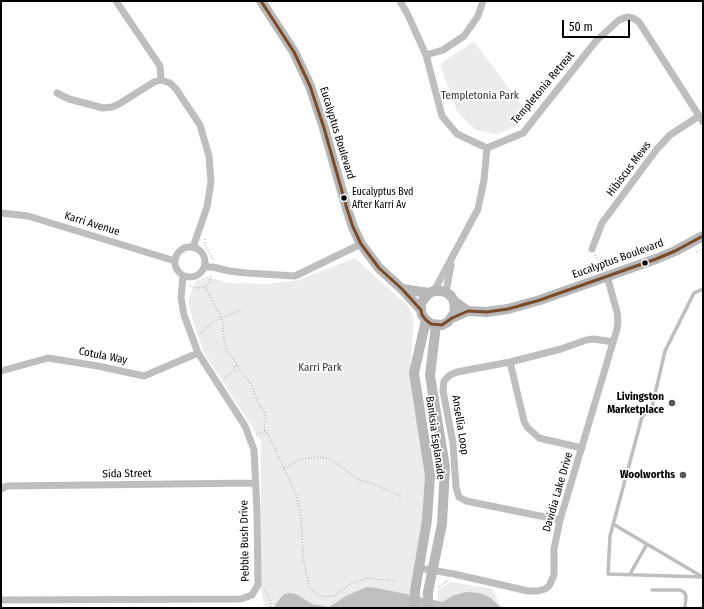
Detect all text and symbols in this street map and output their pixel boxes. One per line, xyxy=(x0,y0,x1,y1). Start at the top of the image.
scale bar xyxy=(564,12,632,38)
text: 50 m xyxy=(569,20,593,34)
street label: Templetonia Retreat xyxy=(509,49,577,127)
street label: Eucalyptus Boulevard xyxy=(317,85,357,181)
park label: Templetonia Park xyxy=(441,89,519,103)
street label: Hibiscus Mews xyxy=(604,139,654,199)
place label: Eucalyptus Bvd After Karri Av xyxy=(352,186,413,210)
marker: Eucalyptus Bvd After Karri Av xyxy=(339,193,349,203)
street label: Karri Avenue xyxy=(63,209,121,239)
street label: Eucalyptus Boulevard xyxy=(571,236,665,282)
unlabelled marker xyxy=(640,258,650,268)
street label: Cotula Way xyxy=(78,345,128,367)
park label: Karri Park xyxy=(298,361,342,375)
place label: Livingston Marketplace xyxy=(607,390,664,416)
street label: Ansellia Loop xyxy=(449,394,471,456)
street label: Banksia Esplanade xyxy=(423,395,447,481)
marker: Livingston Marketplace xyxy=(667,398,677,408)
street label: Davidia Lake Drive xyxy=(540,451,576,533)
street label: Sida Street xyxy=(102,467,152,481)
place label: Woolworths xyxy=(620,468,675,482)
marker: Woolworths xyxy=(678,470,688,480)
street label: Pebble Bush Drive xyxy=(238,500,252,582)

